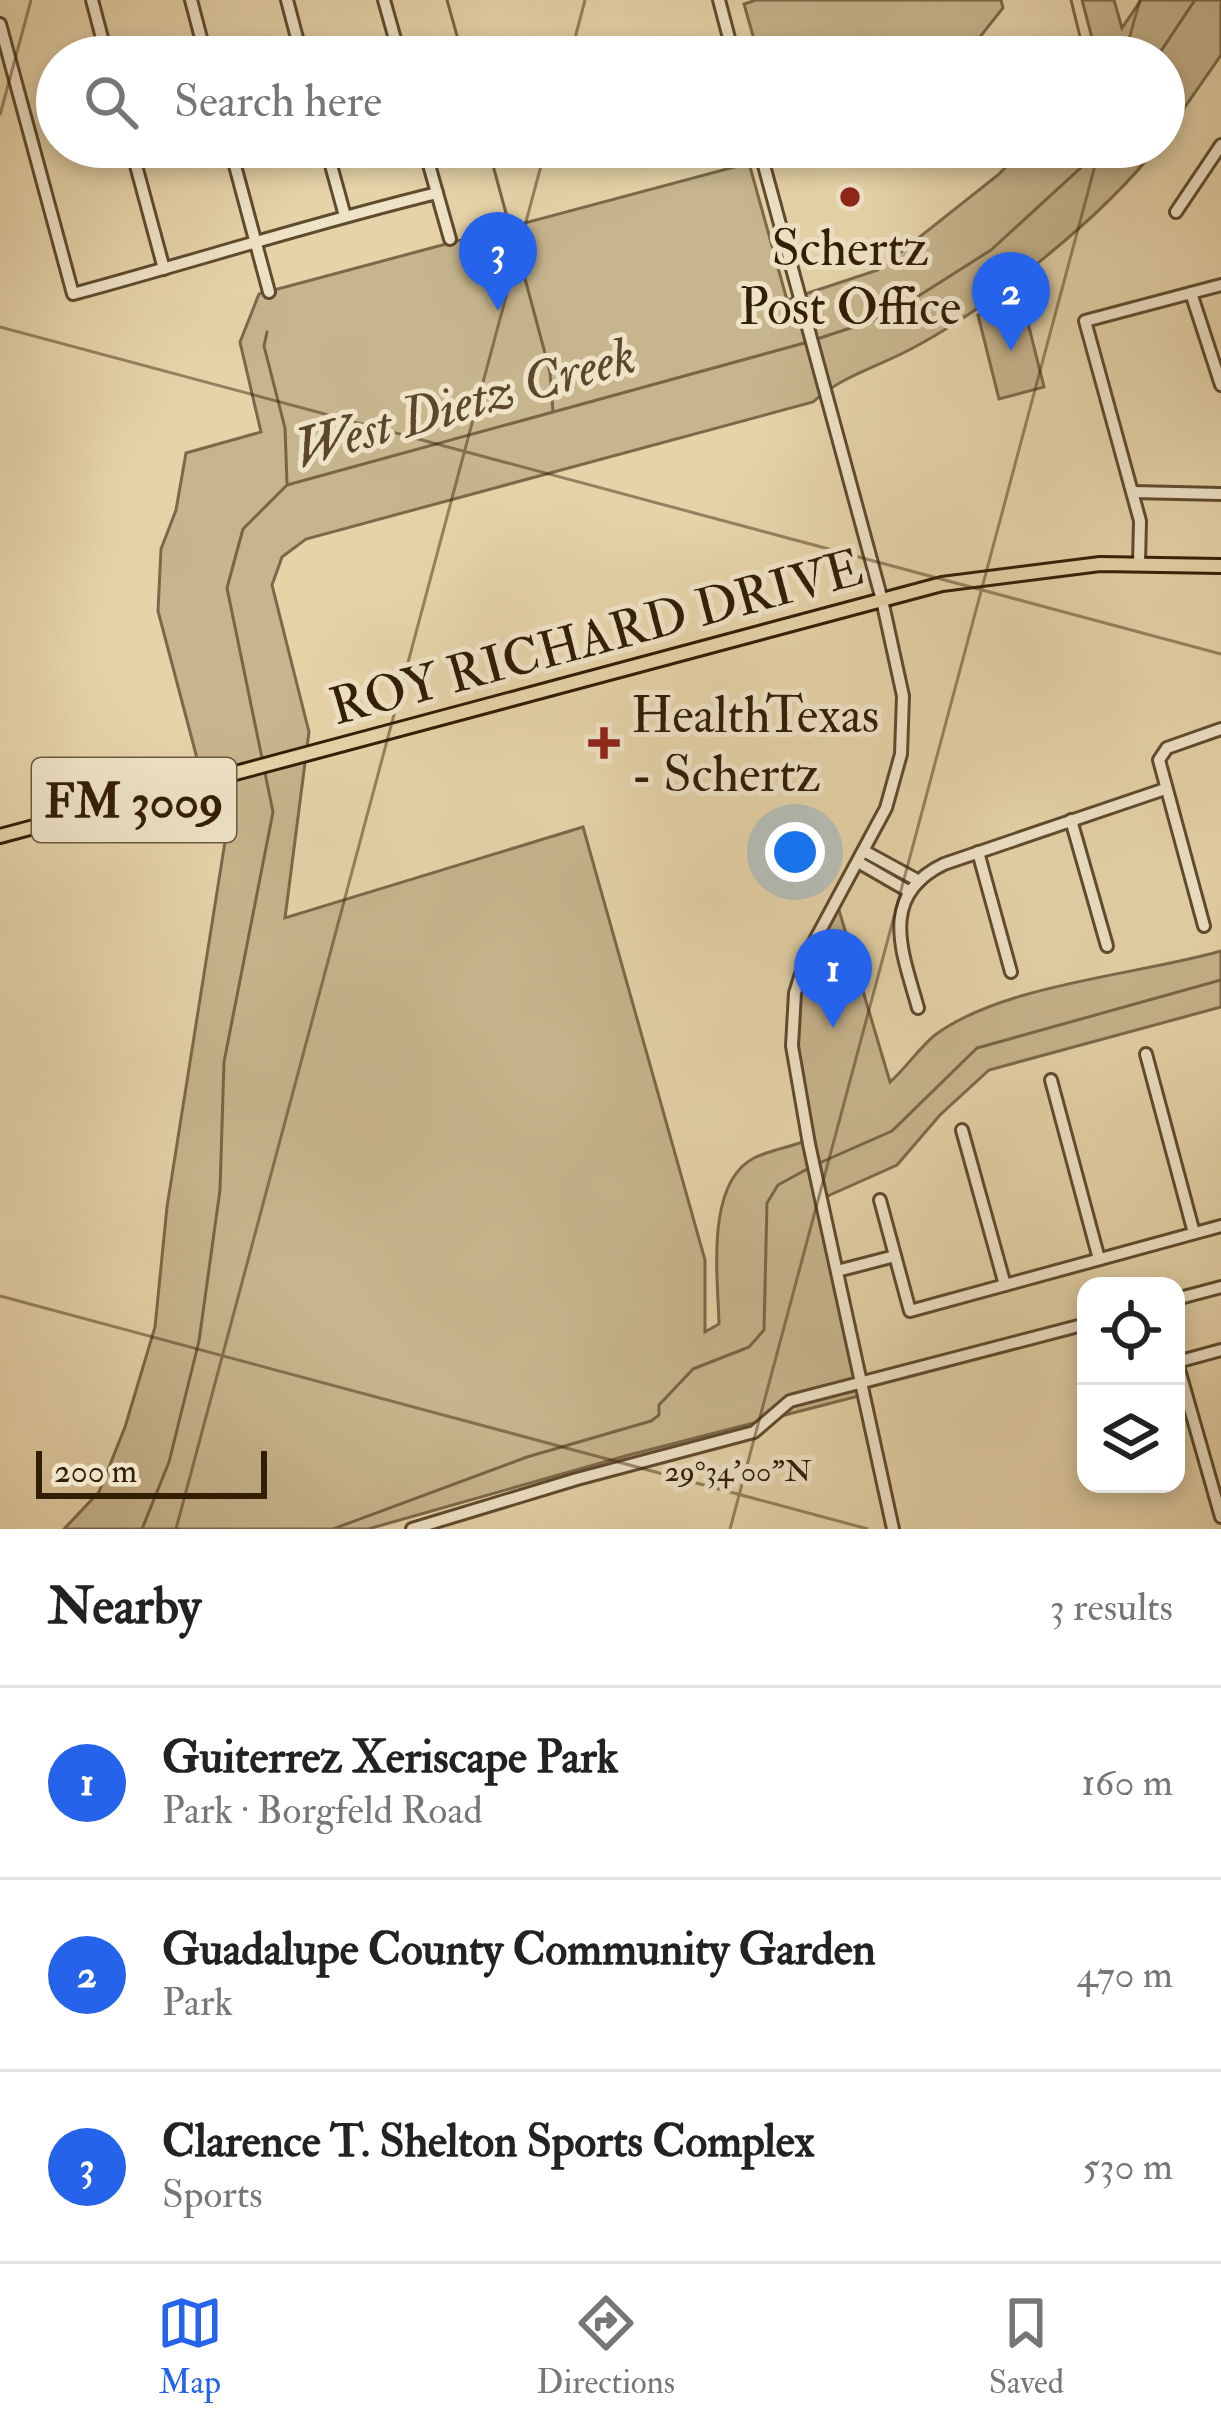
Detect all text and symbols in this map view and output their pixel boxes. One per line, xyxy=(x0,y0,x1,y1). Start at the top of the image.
search box xyxy=(36,36,1185,168)
icon: search xyxy=(78,69,144,135)
text: Search here xyxy=(174,74,382,130)
marker: Schertz Post Office xyxy=(837,184,863,210)
pin: 3 xyxy=(459,212,537,311)
place label: Schertz Post Office xyxy=(739,217,961,340)
pin: 2 xyxy=(972,252,1050,351)
water label: West Dietz Creek xyxy=(286,322,643,484)
street label: ROY RICHARD DRIVE xyxy=(323,536,870,740)
place label: HealthTexas - Schertz xyxy=(631,684,879,807)
marker: HealthTexas - Schertz xyxy=(588,727,620,759)
road number: FM 3009 xyxy=(32,758,236,842)
your location xyxy=(765,822,825,882)
pin: 1 xyxy=(794,929,872,1028)
map controls xyxy=(1077,1277,1185,1493)
button: locate xyxy=(1077,1277,1185,1385)
button: layers xyxy=(1077,1385,1185,1493)
scale bar xyxy=(36,1445,267,1498)
text: 200 m xyxy=(54,1451,137,1492)
text: 29°34'00"N xyxy=(664,1453,812,1490)
text: Nearby xyxy=(48,1575,201,1639)
text: 3 results xyxy=(1050,1583,1173,1632)
text: Guiterrez Xeriscape Park xyxy=(162,1730,618,1786)
text: 1 xyxy=(80,1758,94,1807)
text: 160 m xyxy=(1081,1758,1173,1807)
text: Park · Borgfeld Road xyxy=(162,1786,483,1835)
text: Guadalupe County Community Garden xyxy=(162,1922,876,1978)
text: 2 xyxy=(77,1950,97,1999)
text: 470 m xyxy=(1077,1950,1173,1999)
text: Park xyxy=(162,1978,233,2027)
text: Clarence T. Shelton Sports Complex xyxy=(162,2114,815,2170)
text: 3 xyxy=(80,2142,94,2191)
text: 530 m xyxy=(1082,2142,1173,2191)
text: Sports xyxy=(162,2170,263,2219)
tab: Map xyxy=(157,2290,223,2403)
tab: Directions xyxy=(537,2290,675,2403)
tab: Saved xyxy=(989,2290,1064,2403)

